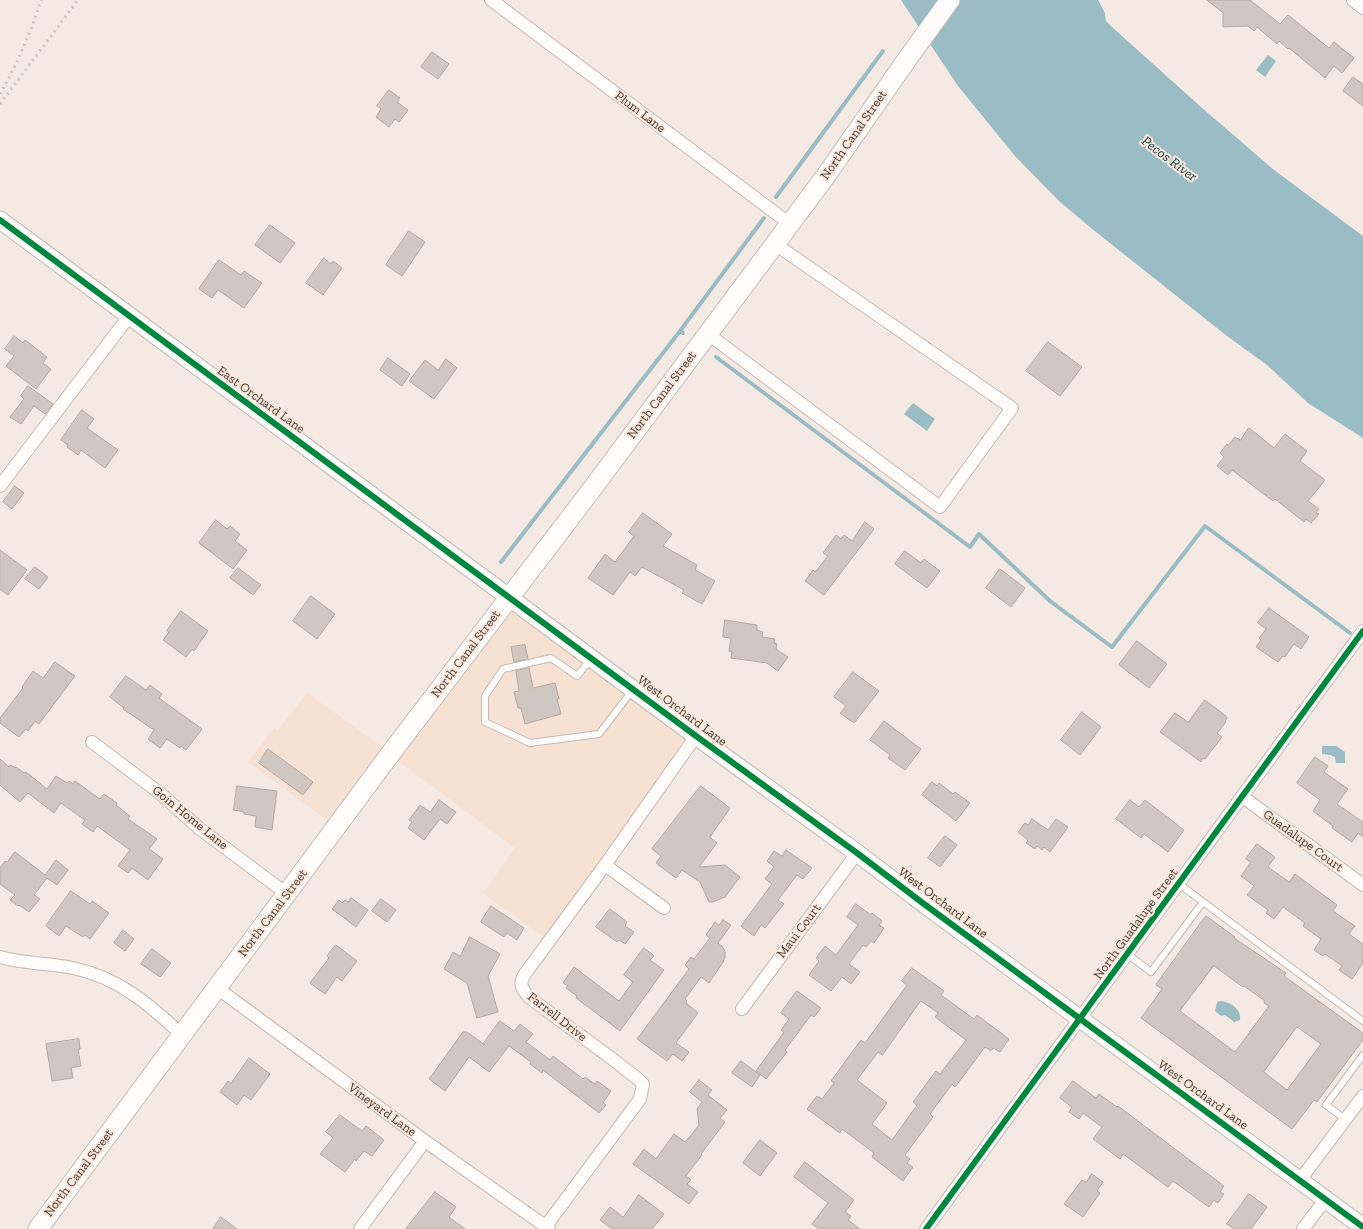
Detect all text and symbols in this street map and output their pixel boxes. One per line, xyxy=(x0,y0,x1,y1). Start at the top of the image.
street label: North Canal Street xyxy=(817,87,891,183)
street label: Plum Lane xyxy=(612,88,668,136)
water label: Pecos River xyxy=(1138,133,1200,185)
street label: North Canal Street xyxy=(624,348,700,442)
street label: East Orchard Lane xyxy=(214,363,308,437)
street label: North Canal Street xyxy=(428,607,504,701)
street label: West Orchard Lane xyxy=(634,672,730,750)
street label: Goin Home Lane xyxy=(149,783,231,853)
street label: Guadalupe Court xyxy=(1260,807,1346,875)
street label: West Orchard Lane xyxy=(895,864,991,942)
street label: North Guadalupe Street xyxy=(1090,865,1182,983)
street label: North Canal Street xyxy=(235,866,311,960)
street label: Maui Court xyxy=(773,901,825,961)
street label: Farrell Drive xyxy=(524,989,590,1045)
street label: West Orchard Lane xyxy=(1155,1057,1251,1133)
street label: Vineyard Lane xyxy=(345,1080,419,1140)
street label: North Canal Street xyxy=(41,1126,117,1220)

